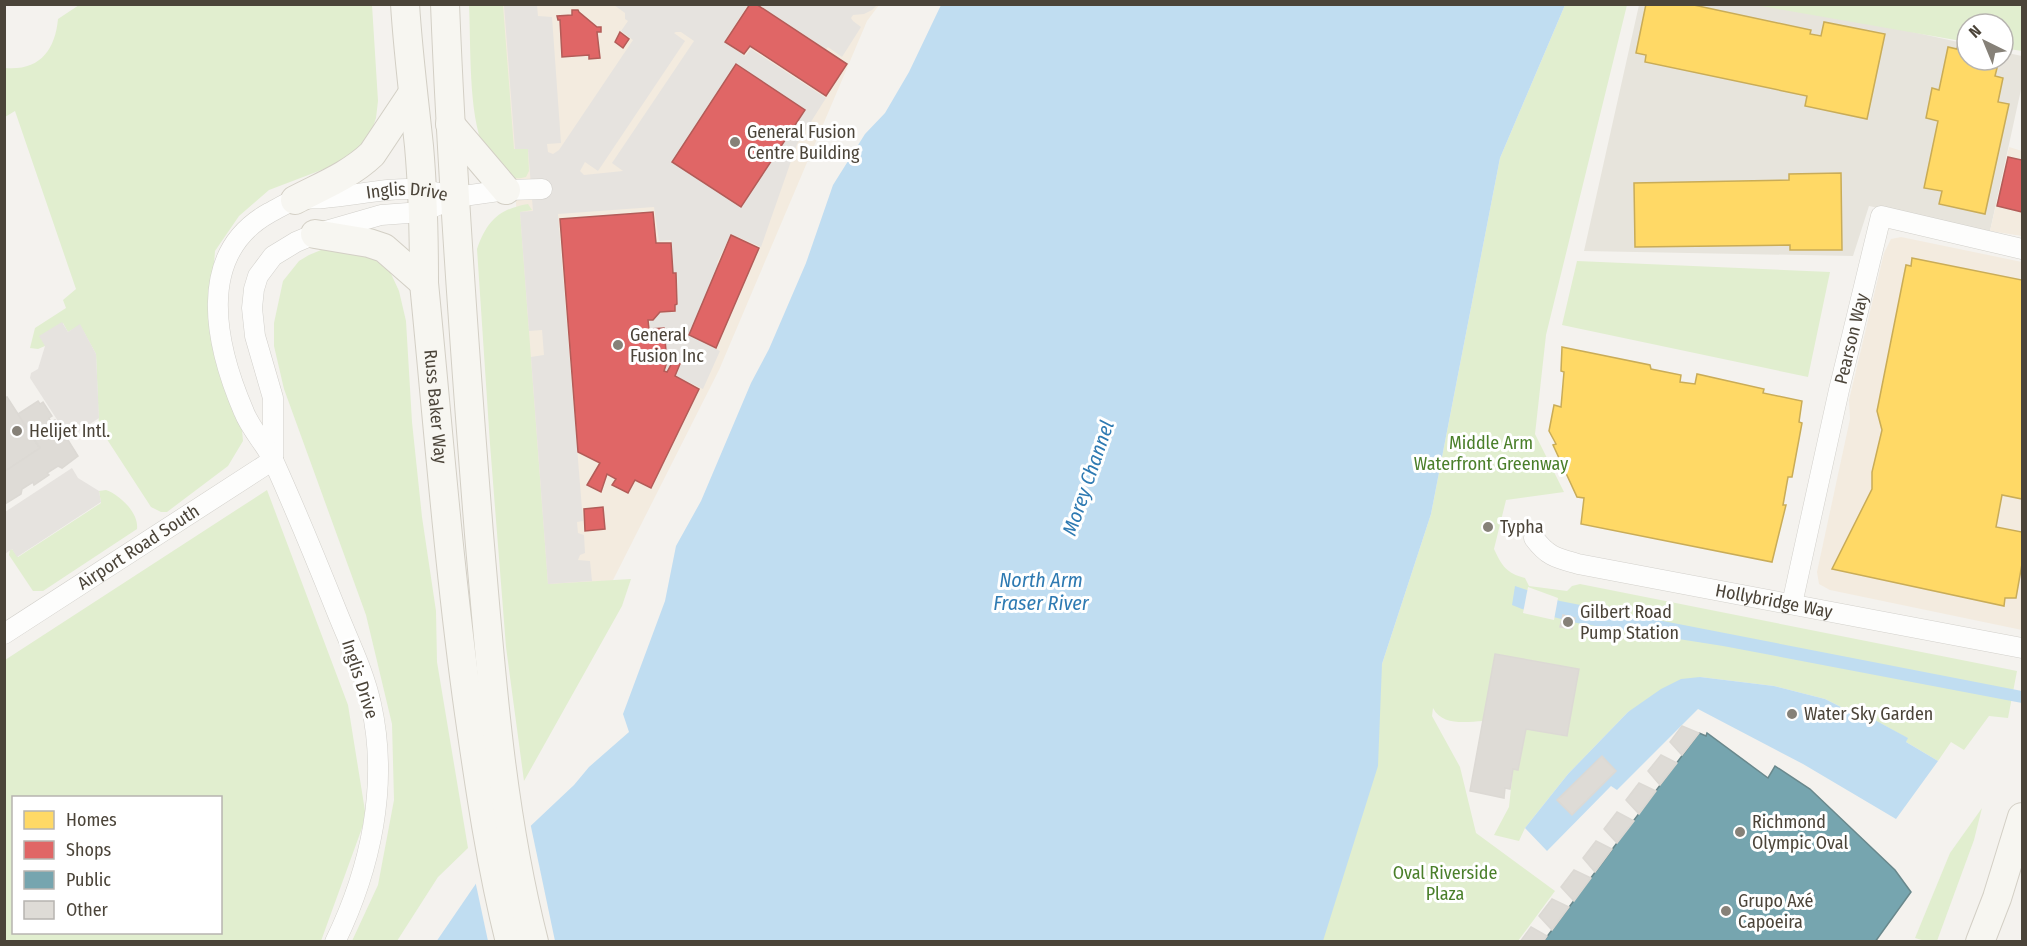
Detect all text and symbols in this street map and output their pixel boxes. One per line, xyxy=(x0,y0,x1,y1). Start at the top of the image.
north arrow xyxy=(1955,12,2015,72)
text: N xyxy=(1965,21,1985,42)
place label: General Fusion Centre Building xyxy=(747,121,860,164)
marker: General Fusion Centre Building xyxy=(728,135,742,149)
street label: Inglis Drive xyxy=(365,178,450,206)
street label: Pearson Way xyxy=(1830,291,1873,386)
place label: General Fusion Inc xyxy=(630,324,704,367)
marker: General Fusion Inc xyxy=(611,338,625,352)
street label: Russ Baker Way xyxy=(419,348,452,465)
water label: Morey Channel xyxy=(1057,417,1119,539)
place label: Helijet Intl. xyxy=(29,420,110,442)
marker: Helijet Intl. xyxy=(10,424,24,438)
park label: Middle Arm Waterfront Greenway xyxy=(1414,432,1568,475)
street label: Airport Road South xyxy=(73,500,203,595)
place label: Typha xyxy=(1500,516,1544,538)
marker: Typha xyxy=(1481,520,1495,534)
water label: North Arm Fraser River xyxy=(993,568,1090,615)
street label: Hollybridge Way xyxy=(1714,579,1834,623)
place label: Gilbert Road Pump Station xyxy=(1580,601,1679,644)
marker: Gilbert Road Pump Station xyxy=(1561,615,1575,629)
street label: Inglis Drive xyxy=(337,637,383,721)
place label: Water Sky Garden xyxy=(1804,703,1933,725)
marker: Water Sky Garden xyxy=(1785,707,1799,721)
legend xyxy=(12,796,222,934)
text: Homes xyxy=(66,809,117,831)
place label: Richmond Olympic Oval xyxy=(1752,811,1848,854)
marker: Richmond Olympic Oval xyxy=(1733,825,1747,839)
text: Shops xyxy=(66,839,111,861)
park label: Oval Riverside Plaza xyxy=(1393,862,1497,905)
text: Public xyxy=(66,869,111,891)
place label: Grupo Axé Capoeira xyxy=(1738,890,1813,933)
text: Other xyxy=(66,899,109,921)
marker: Grupo Axé Capoeira xyxy=(1719,904,1733,918)

